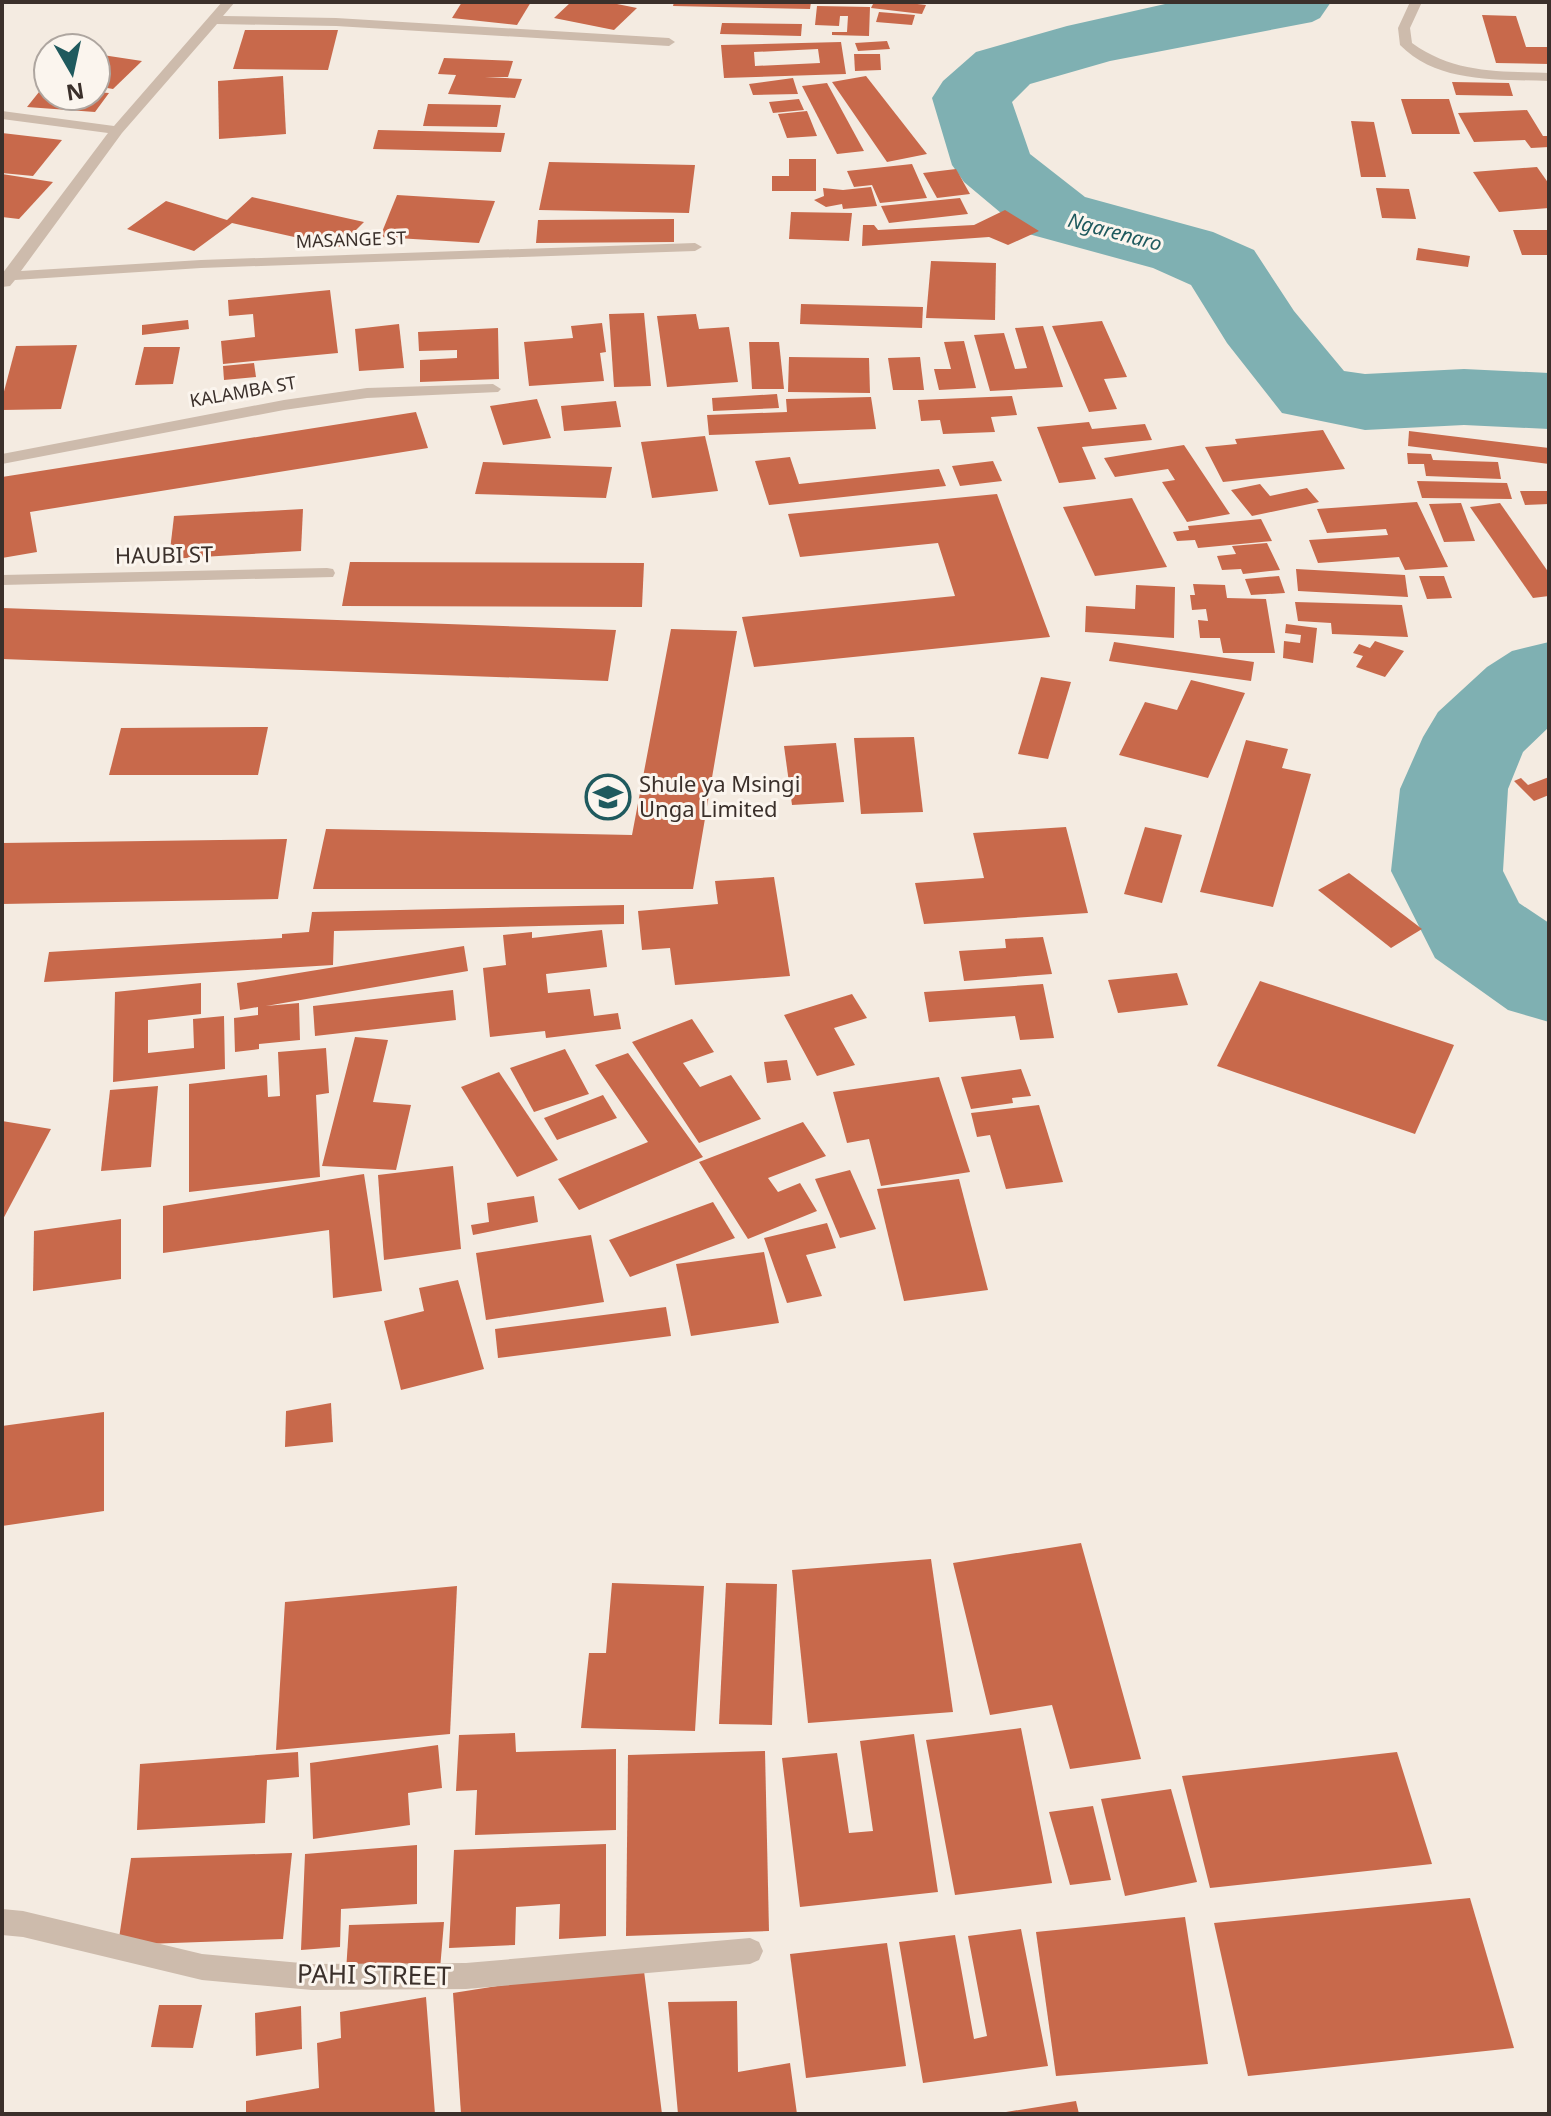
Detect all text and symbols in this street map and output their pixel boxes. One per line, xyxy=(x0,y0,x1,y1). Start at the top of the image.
north arrow xyxy=(32,32,112,112)
text: N xyxy=(64,77,86,109)
water label: Ngarenaro xyxy=(1065,206,1165,257)
street label: MASANGE ST xyxy=(295,225,407,253)
street label: KALAMBA ST xyxy=(188,370,298,412)
street label: HAUBI ST xyxy=(115,538,213,570)
place label: Shule ya Msingi Unga Limited xyxy=(639,768,800,823)
school or university icon: Shule ya Msingi Unga Limited xyxy=(584,773,632,821)
street label: PAHI STREET xyxy=(297,1955,452,1993)

